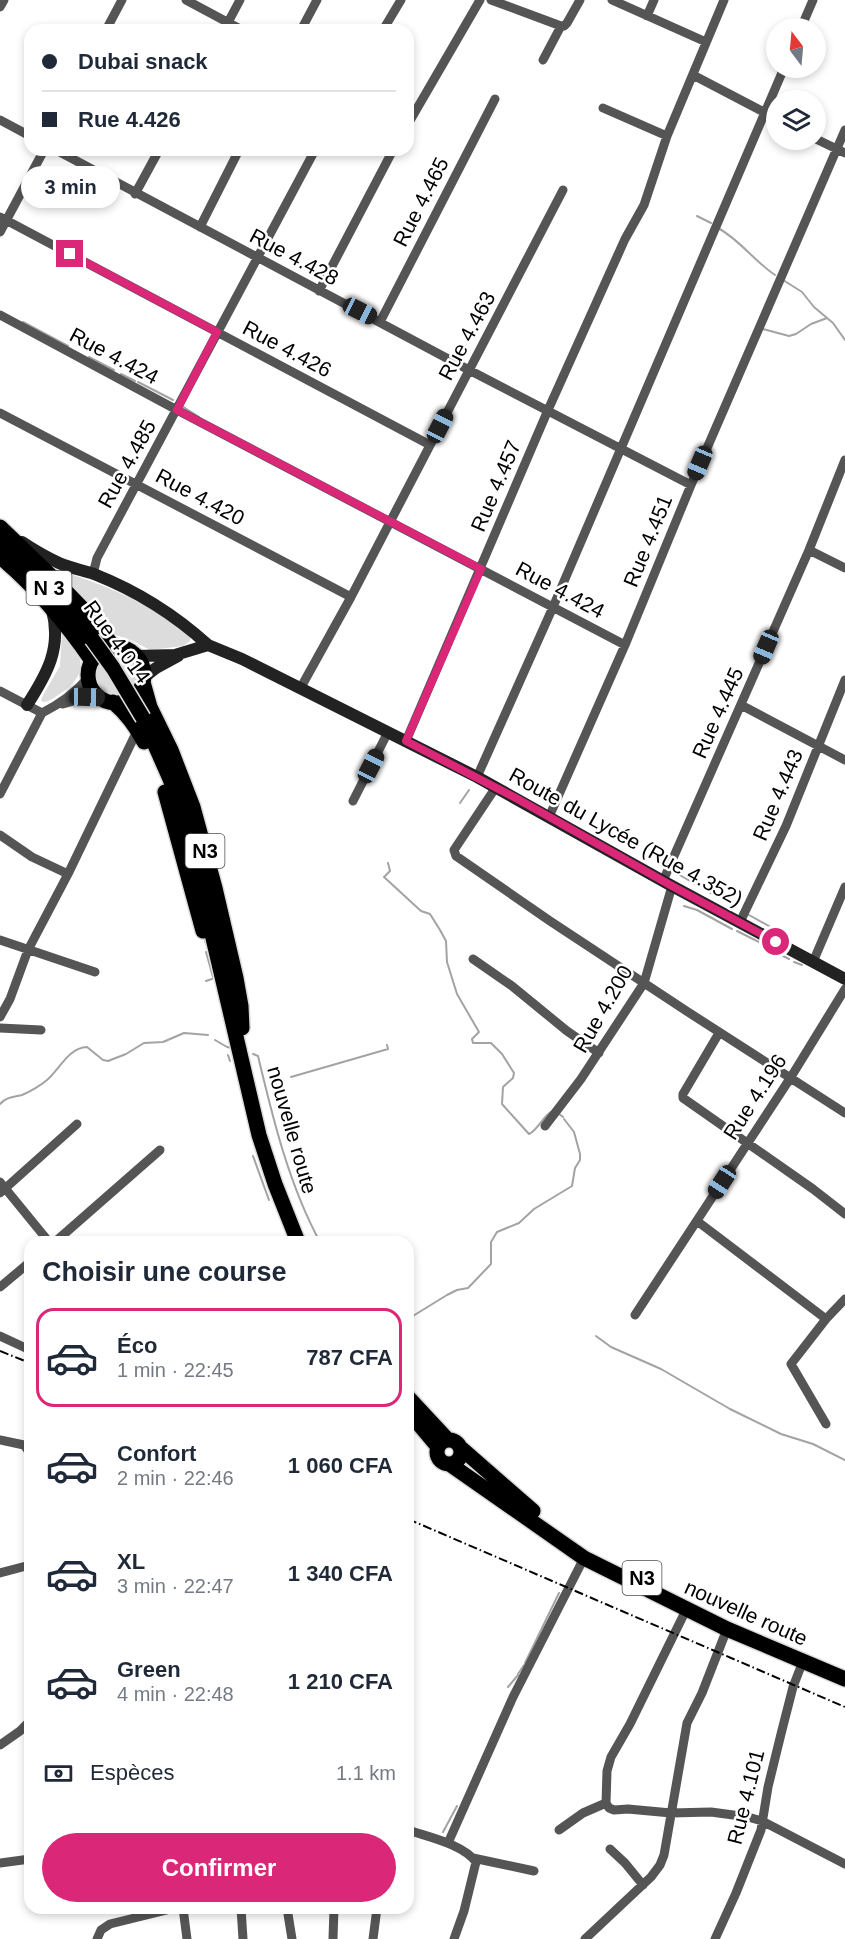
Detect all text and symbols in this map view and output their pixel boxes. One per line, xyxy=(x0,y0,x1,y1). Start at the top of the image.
north arrow xyxy=(766,18,826,78)
map controls xyxy=(766,18,826,150)
text: Dubai snack xyxy=(78,49,208,74)
button: layers xyxy=(766,90,826,150)
text: Rue 4.426 xyxy=(78,107,181,132)
street label: Rue 4.465 xyxy=(388,153,453,250)
callout: 3 min xyxy=(20,167,119,209)
text: 3 min xyxy=(44,176,97,198)
street label: Rue 4.428 xyxy=(246,224,342,289)
route end xyxy=(56,240,83,267)
street label: Rue 4.463 xyxy=(434,288,499,384)
car xyxy=(340,295,380,327)
street label: Rue 4.426 xyxy=(239,316,335,381)
street label: Rue 4.424 xyxy=(66,323,163,389)
car xyxy=(424,406,456,446)
street label: Rue 4.485 xyxy=(93,416,160,512)
street label: Rue 4.457 xyxy=(466,437,525,535)
car xyxy=(685,443,715,483)
street label: Rue 4.420 xyxy=(152,464,248,529)
street label: Rue 4.451 xyxy=(619,492,676,590)
street label: Rue 4.424 xyxy=(512,557,609,623)
road number: N 3 xyxy=(26,571,72,605)
street label: Rue 4.014 xyxy=(80,596,155,688)
car xyxy=(751,627,781,667)
street label: Rue 4.445 xyxy=(687,664,748,762)
car xyxy=(69,688,105,706)
car xyxy=(355,746,387,786)
street label: Rue 4.443 xyxy=(748,746,807,844)
street label: Route du Lycée (Rue 4.352) xyxy=(506,763,747,910)
road number: N3 xyxy=(186,834,224,868)
route start xyxy=(762,928,789,955)
street label: Rue 4.200 xyxy=(568,961,637,1056)
street label: Rue 4.196 xyxy=(719,1050,791,1144)
street label: nouvelle route xyxy=(263,1063,322,1196)
car xyxy=(705,1162,739,1202)
text: Choisir une course xyxy=(42,1257,287,1287)
icon: car xyxy=(45,1331,99,1385)
text: Éco xyxy=(117,1333,157,1358)
text: 787 CFA xyxy=(306,1345,393,1370)
text: 1 min · 22:45 xyxy=(117,1359,234,1381)
icon: car xyxy=(45,1439,99,1493)
text: Confort xyxy=(117,1441,196,1466)
text: 1 060 CFA xyxy=(288,1453,393,1478)
text: 2 min · 22:46 xyxy=(117,1467,234,1489)
icon: car xyxy=(45,1547,99,1601)
text: XL xyxy=(117,1549,145,1574)
text: 1 340 CFA xyxy=(288,1561,393,1586)
road number: N3 xyxy=(622,1561,662,1595)
text: 3 min · 22:47 xyxy=(117,1575,234,1597)
street label: nouvelle route xyxy=(681,1575,811,1650)
icon: car xyxy=(45,1655,99,1709)
text: Green xyxy=(117,1657,181,1682)
text: 1 210 CFA xyxy=(288,1669,393,1694)
text: 4 min · 22:48 xyxy=(117,1683,234,1705)
street label: Rue 4.101 xyxy=(723,1747,768,1847)
icon: cash xyxy=(42,1757,75,1790)
text: Espèces xyxy=(90,1760,174,1785)
text: 1.1 km xyxy=(336,1762,396,1784)
button: Confirmer xyxy=(42,1833,396,1902)

